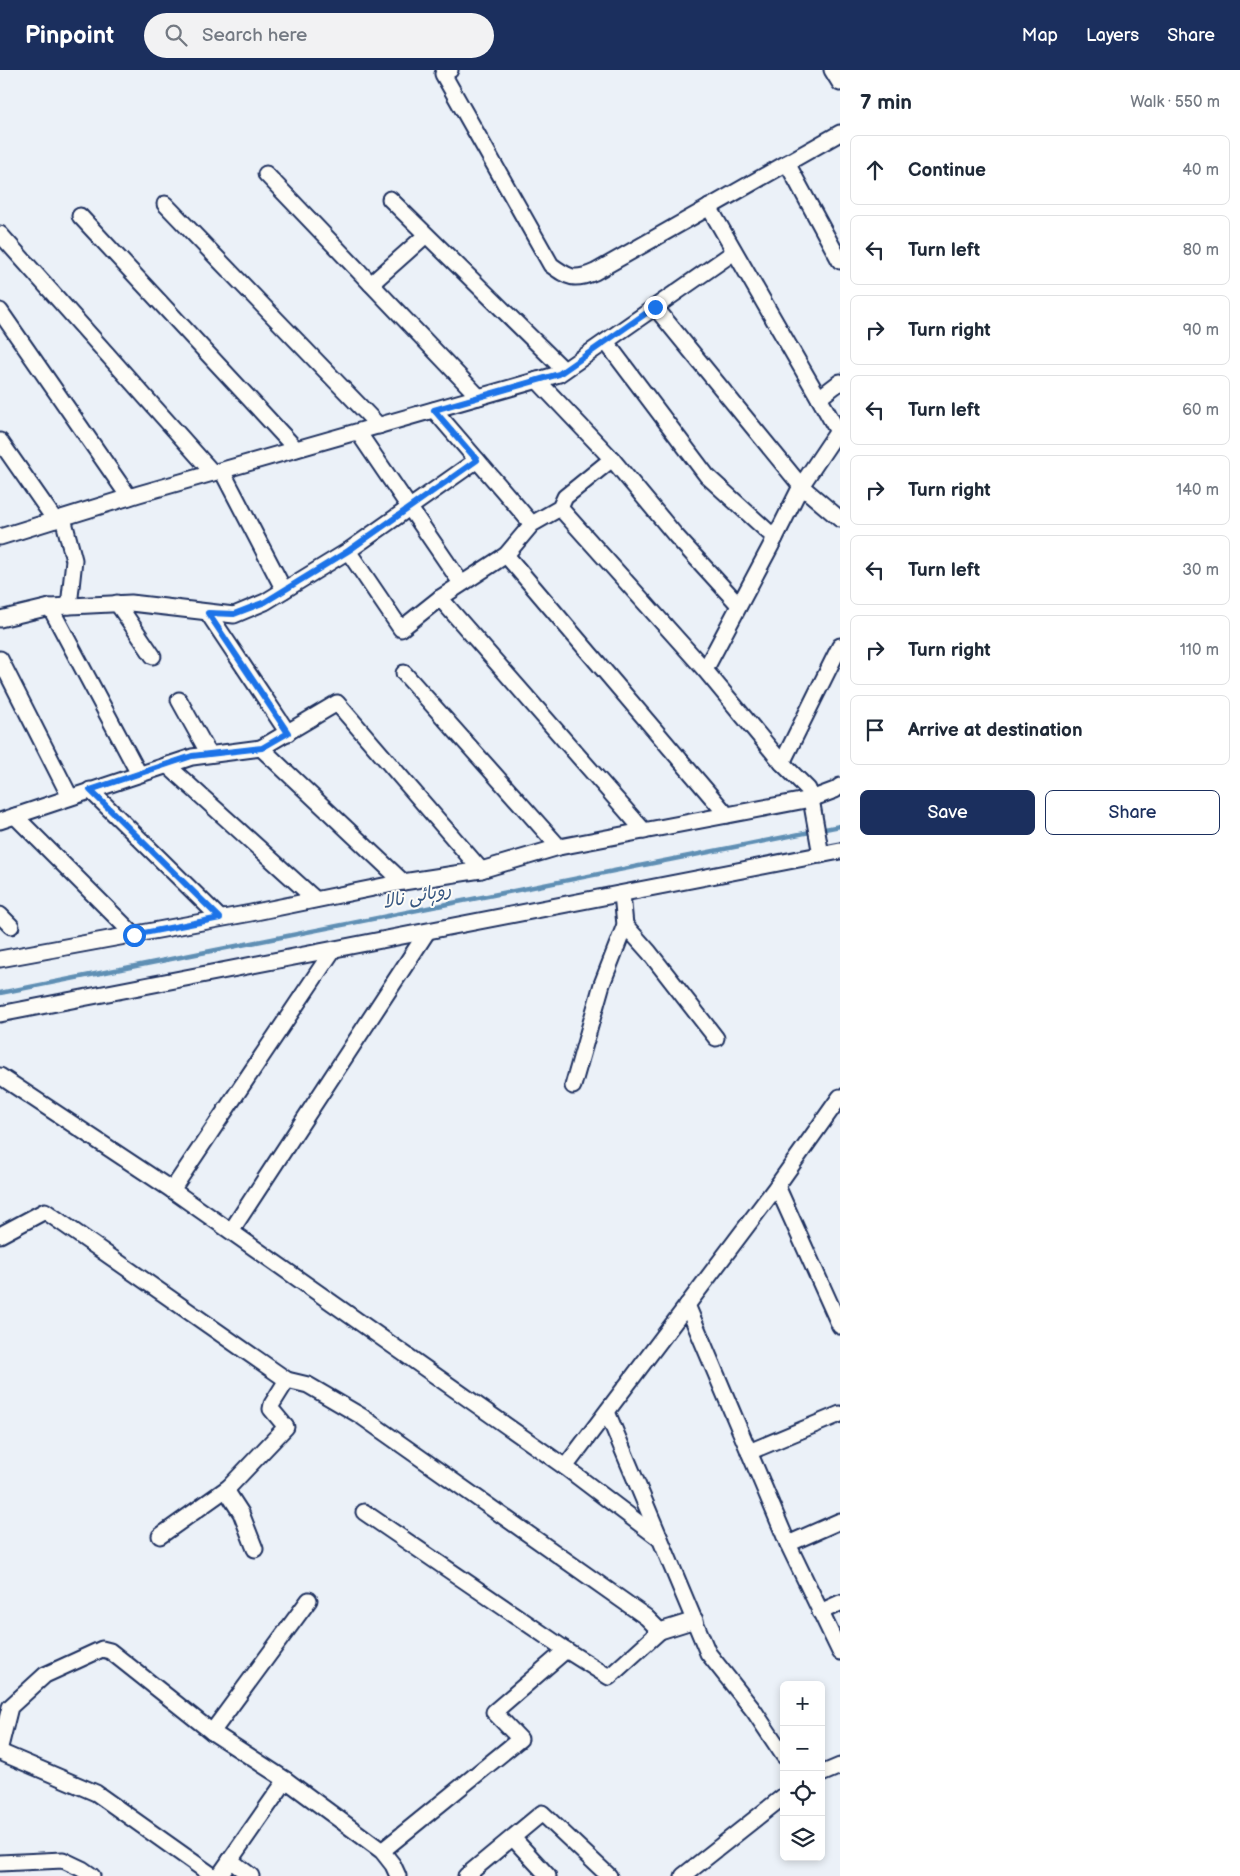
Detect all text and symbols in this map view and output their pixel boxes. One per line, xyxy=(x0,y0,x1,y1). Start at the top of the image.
search box xyxy=(144,13,494,58)
text: Pinpoint xyxy=(25,21,114,50)
icon: search xyxy=(162,21,190,49)
text: Search here xyxy=(202,24,307,47)
text: Map xyxy=(1022,25,1058,46)
text: Layers xyxy=(1086,25,1139,46)
text: Share xyxy=(1167,25,1215,46)
text: 7 min xyxy=(860,90,912,115)
text: Walk · 550 m xyxy=(1130,93,1220,112)
icon: ahead xyxy=(861,156,889,184)
text: Continue xyxy=(908,159,986,182)
text: 40 m xyxy=(1182,161,1219,180)
icon: left xyxy=(861,236,889,264)
text: Turn left xyxy=(908,239,980,262)
text: 80 m xyxy=(1183,241,1219,260)
route end xyxy=(644,296,667,319)
icon: right xyxy=(861,316,889,344)
text: Turn right xyxy=(908,319,991,342)
text: 90 m xyxy=(1183,321,1219,340)
icon: left xyxy=(861,396,889,424)
text: Turn left xyxy=(908,399,980,422)
text: 60 m xyxy=(1182,401,1219,420)
icon: right xyxy=(861,476,889,504)
text: Turn right xyxy=(908,479,991,502)
text: 140 m xyxy=(1176,481,1219,500)
icon: left xyxy=(861,556,889,584)
text: Turn left xyxy=(908,559,980,582)
text: 30 m xyxy=(1182,561,1219,580)
icon: right xyxy=(861,636,889,664)
text: Turn right xyxy=(908,639,991,662)
text: 110 m xyxy=(1180,641,1219,660)
icon: arrive xyxy=(861,716,889,744)
text: Arrive at destination xyxy=(908,719,1083,742)
button: Save xyxy=(860,790,1035,835)
button: Share xyxy=(1045,790,1220,835)
water label: روہائی نالا xyxy=(381,879,454,916)
route start xyxy=(123,924,146,947)
map controls xyxy=(780,1681,825,1861)
button: + xyxy=(780,1681,825,1726)
button: − xyxy=(780,1726,825,1771)
button: locate xyxy=(780,1771,825,1816)
button: layers xyxy=(780,1816,825,1861)

